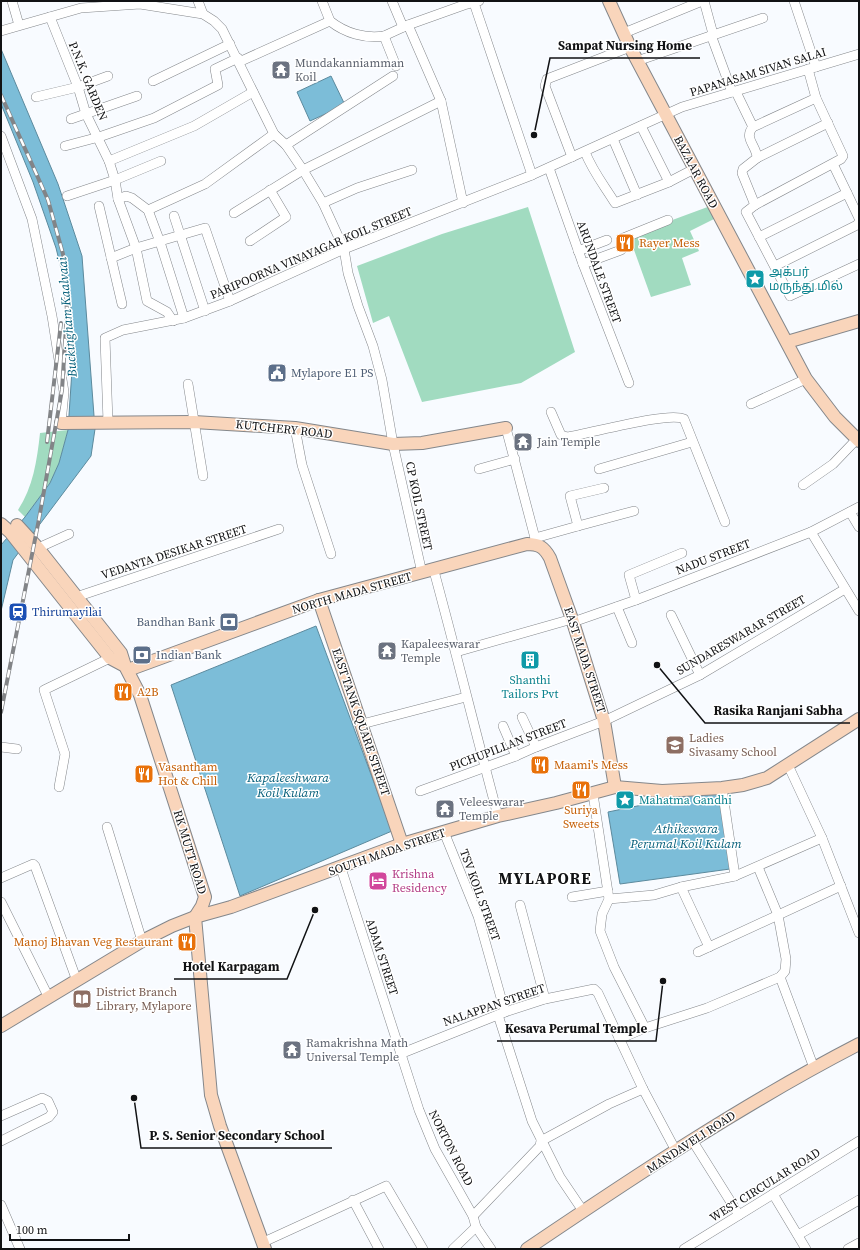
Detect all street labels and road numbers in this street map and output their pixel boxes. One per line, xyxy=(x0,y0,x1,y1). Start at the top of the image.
street label: P.N.K. GARDEN xyxy=(65,39,111,123)
street label: PAPANASAM SIVAN SALAI xyxy=(688,44,828,100)
street label: BAZAAR ROAD xyxy=(670,133,722,211)
street label: PARIPOORNA VINAYAGAR KOIL STREET xyxy=(207,203,415,303)
street label: ARUNDALE STREET xyxy=(573,219,625,326)
street label: KUTCHERY ROAD xyxy=(235,416,333,442)
street label: CP KOIL STREET xyxy=(402,460,436,553)
street label: VEDANTA DESIKAR STREET xyxy=(99,521,250,583)
street label: NADU STREET xyxy=(673,535,753,579)
street label: NORTH MADA STREET xyxy=(290,568,414,618)
street label: SUNDARESWARAR STREET xyxy=(673,591,809,679)
street label: EAST MADA STREET xyxy=(560,605,610,716)
street label: EAST TANK SQUARE STREET xyxy=(328,646,394,799)
street label: PICHUPILLAN STREET xyxy=(447,715,570,775)
street label: RK MUTT ROAD xyxy=(170,808,210,896)
street label: SOUTH MADA STREET xyxy=(326,824,448,880)
street label: TSV KOIL STREET xyxy=(456,847,504,944)
street label: ADAM STREET xyxy=(362,917,402,998)
street label: NALAPPAN STREET xyxy=(441,980,548,1030)
street label: NORTON ROAD xyxy=(425,1107,477,1189)
street label: MANDAVELI ROAD xyxy=(643,1107,739,1177)
street label: WEST CIRCULAR ROAD xyxy=(707,1144,823,1226)

